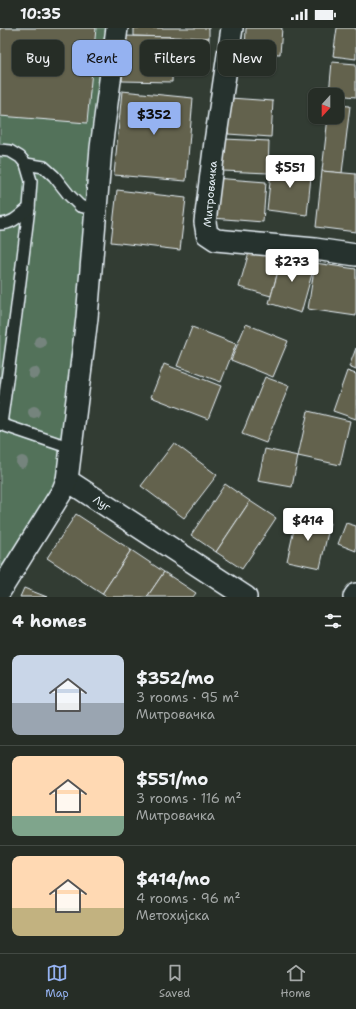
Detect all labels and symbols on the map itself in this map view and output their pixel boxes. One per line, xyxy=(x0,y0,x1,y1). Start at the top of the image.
north arrow xyxy=(308,88,344,124)
pin: $352 xyxy=(130,102,178,136)
pin: $551 xyxy=(266,155,314,189)
street label: Митровачка xyxy=(200,160,221,228)
pin: $273 xyxy=(268,249,316,283)
street label: Луг xyxy=(90,492,114,515)
pin: $414 xyxy=(284,508,332,542)

